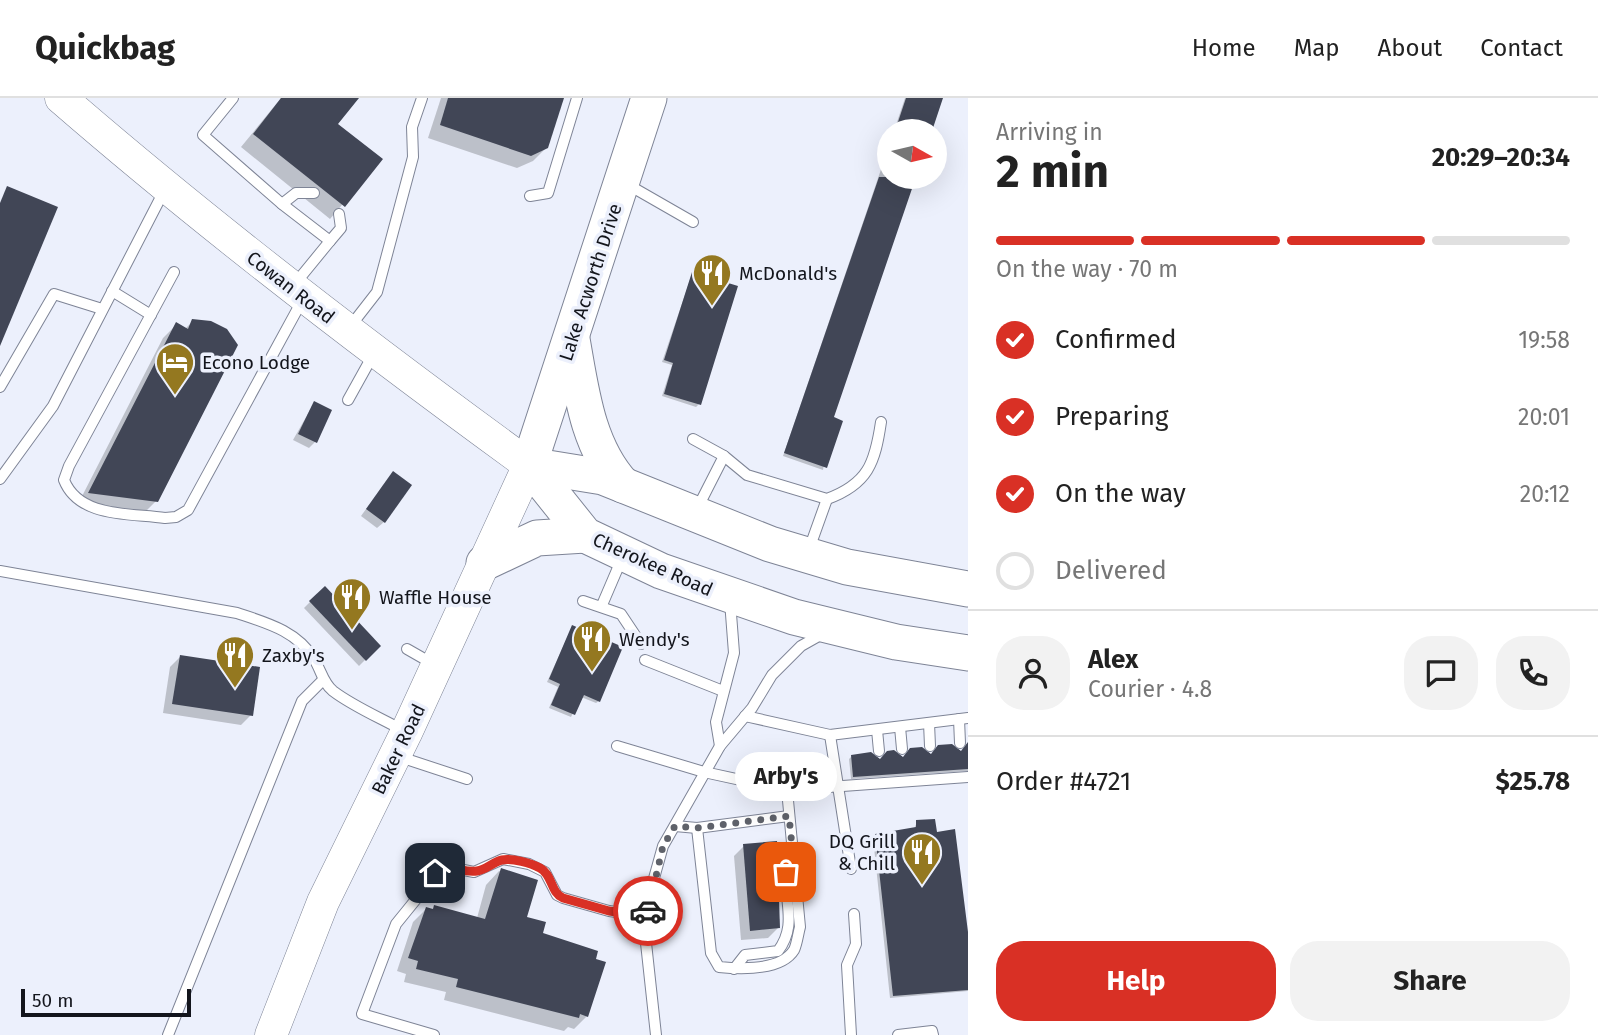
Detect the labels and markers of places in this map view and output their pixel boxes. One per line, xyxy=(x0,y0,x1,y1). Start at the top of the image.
restaurant icon: McDonald's xyxy=(691,252,733,307)
place label: McDonald's xyxy=(739,262,837,285)
hotel icon: Econo Lodge xyxy=(154,341,196,396)
place label: Econo Lodge xyxy=(202,351,310,374)
restaurant icon: Waffle House xyxy=(331,576,373,631)
place label: Waffle House xyxy=(379,586,492,609)
restaurant icon: Wendy's xyxy=(571,618,613,673)
place label: Wendy's xyxy=(619,628,690,651)
restaurant icon: Zaxby's xyxy=(214,634,256,689)
place label: Zaxby's xyxy=(262,644,325,667)
callout: Arby's xyxy=(735,753,837,802)
place label: DQ Grill & Chill xyxy=(829,830,895,875)
restaurant icon: DQ Grill & Chill xyxy=(901,831,943,886)
pin xyxy=(756,842,816,902)
pin xyxy=(405,843,465,903)

